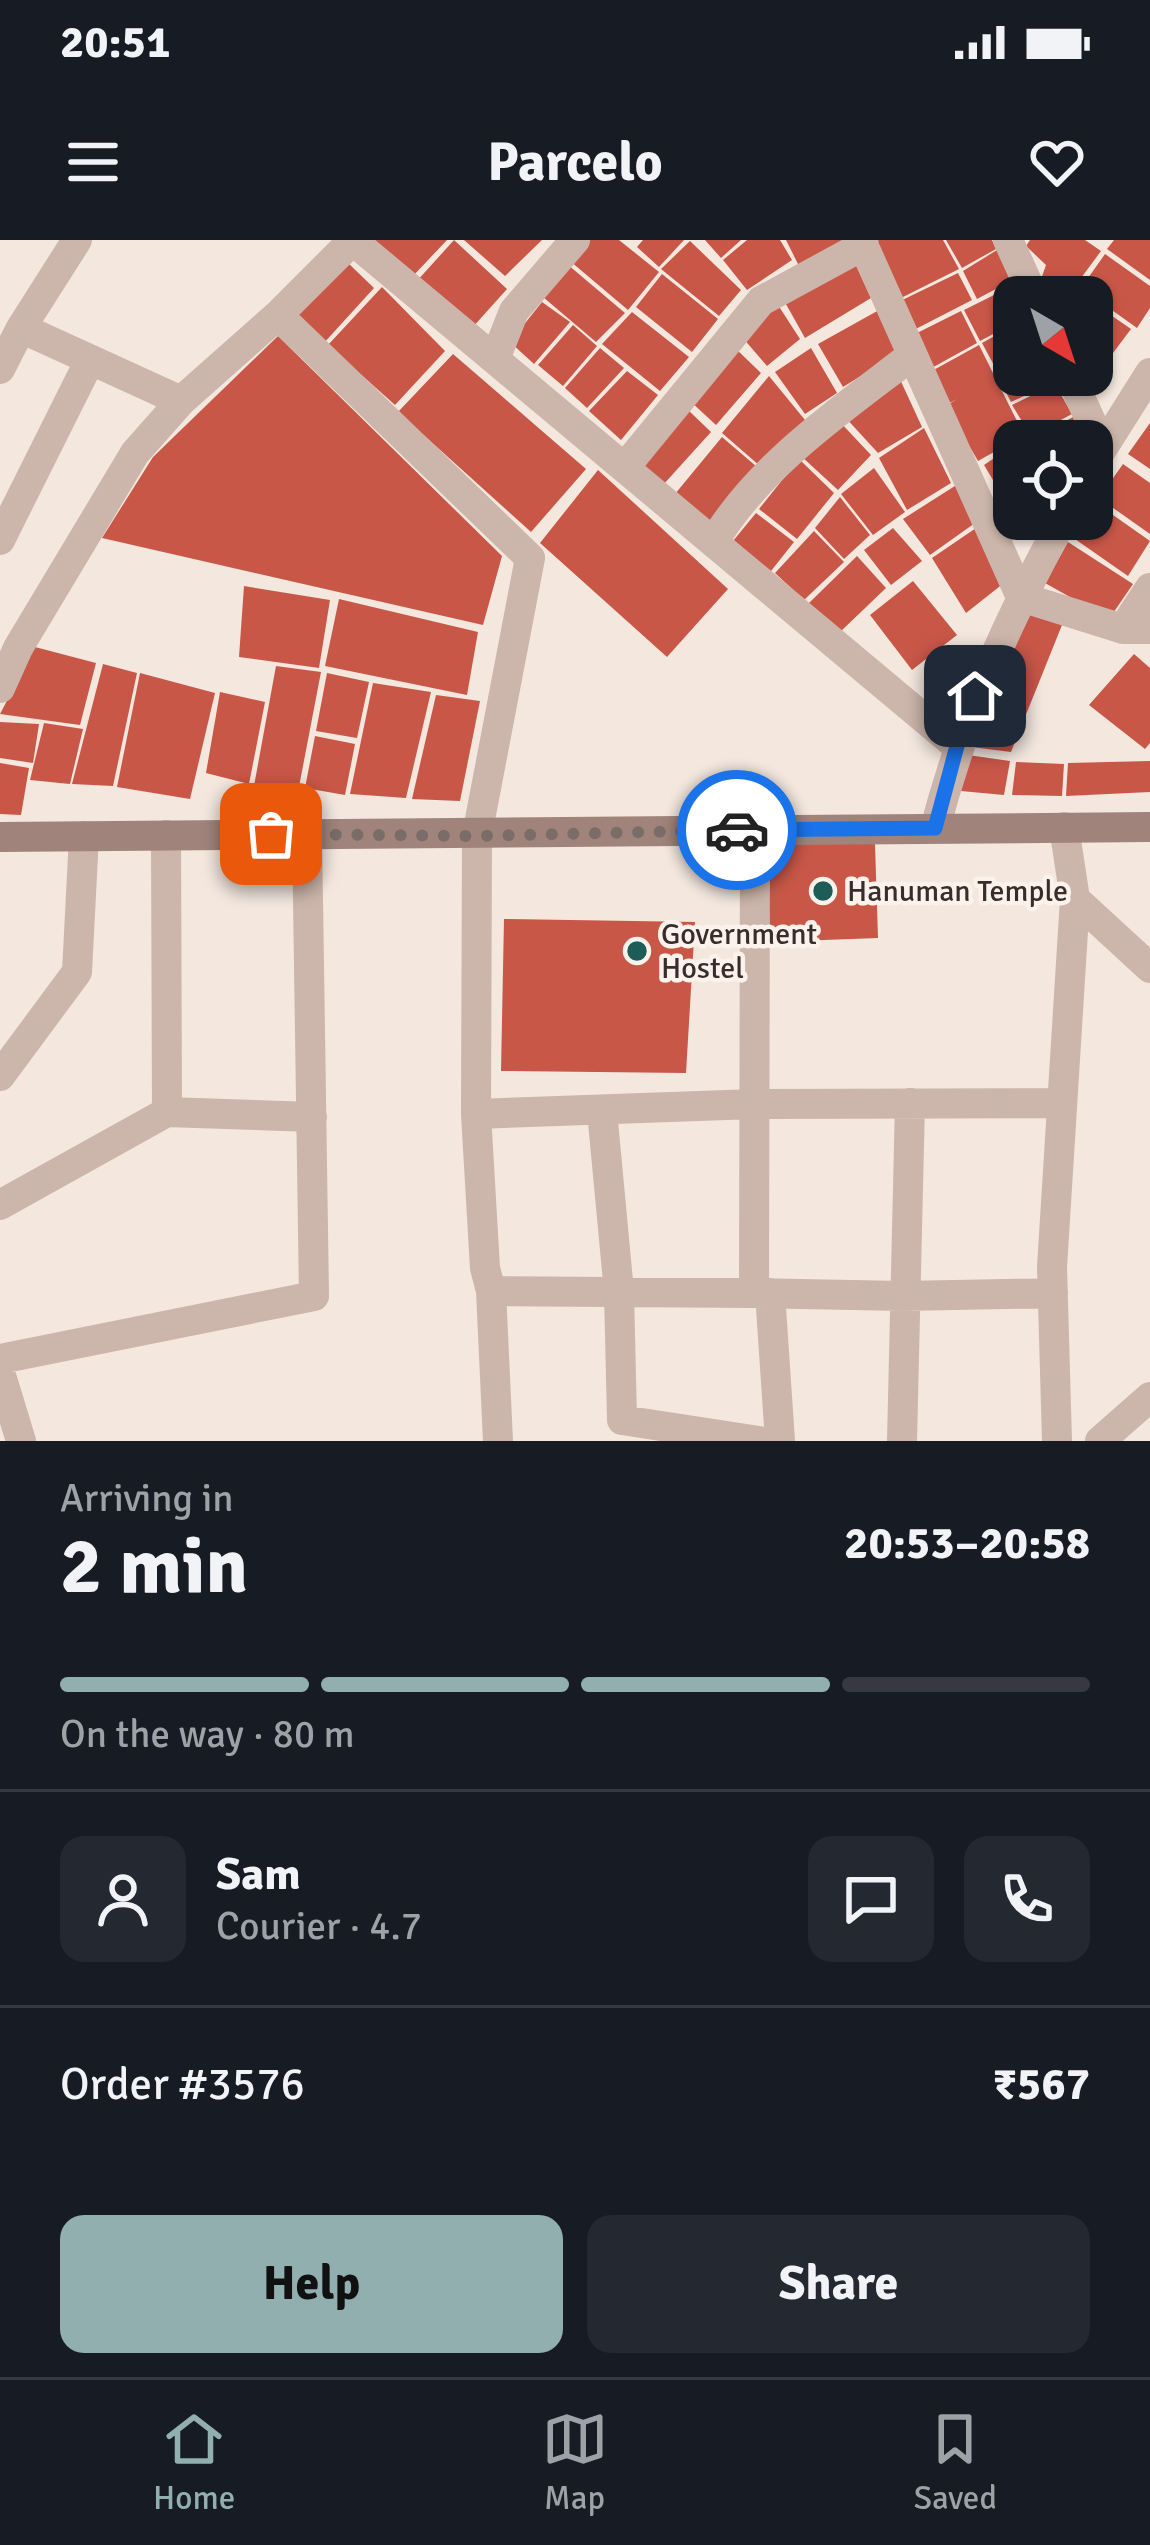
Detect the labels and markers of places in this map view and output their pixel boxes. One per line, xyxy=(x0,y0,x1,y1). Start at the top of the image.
pin xyxy=(924,645,1026,747)
pin xyxy=(220,783,322,885)
place label: Hanuman Temple xyxy=(847,873,1068,910)
marker: Hanuman Temple xyxy=(810,878,836,904)
place label: Government Hostel xyxy=(661,916,817,987)
marker: Government Hostel xyxy=(624,938,650,964)

